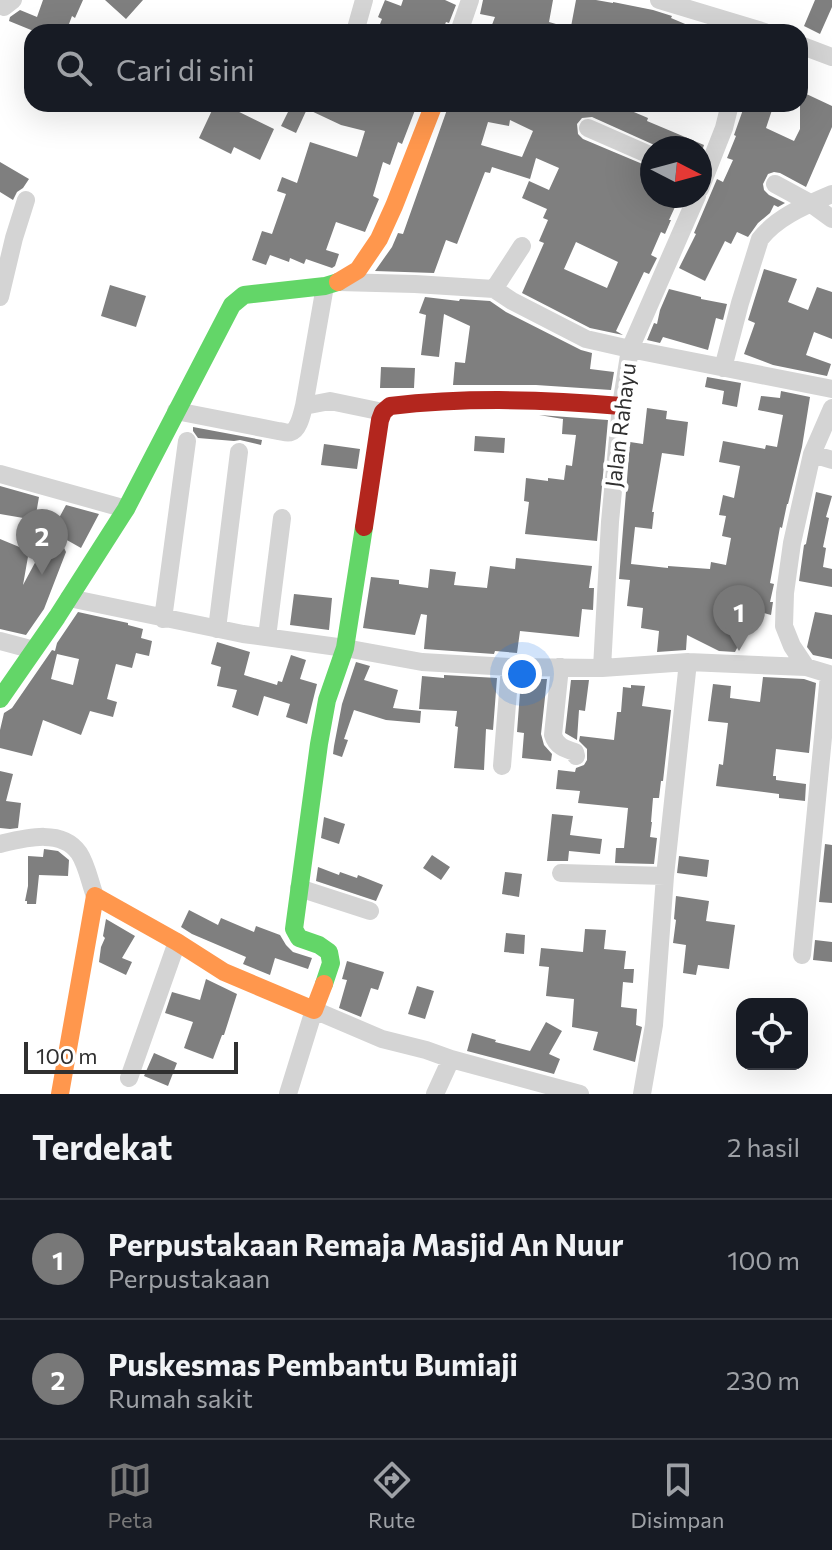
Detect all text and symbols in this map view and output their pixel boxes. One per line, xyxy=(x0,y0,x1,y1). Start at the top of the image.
search box xyxy=(24,24,808,112)
icon: search xyxy=(52,46,96,90)
text: Cari di sini xyxy=(116,50,255,87)
north arrow xyxy=(640,136,712,208)
street label: Jalan Rahayu xyxy=(599,361,641,489)
pin: 2 xyxy=(16,509,68,575)
pin: 1 xyxy=(713,585,765,651)
your location xyxy=(502,654,542,694)
map controls xyxy=(736,998,808,1070)
button: locate xyxy=(736,998,808,1070)
scale bar xyxy=(24,1038,238,1074)
text: 100 m xyxy=(36,1042,98,1069)
text: Terdekat xyxy=(32,1125,173,1167)
text: 2 hasil xyxy=(727,1131,800,1162)
text: Perpustakaan Remaja Masjid An Nuur xyxy=(108,1225,624,1262)
text: 1 xyxy=(52,1244,64,1275)
text: 100 m xyxy=(727,1244,800,1275)
text: Perpustakaan xyxy=(108,1262,270,1293)
text: Puskesmas Pembantu Bumiaji xyxy=(108,1345,518,1382)
text: 2 xyxy=(51,1364,65,1395)
text: 230 m xyxy=(726,1364,800,1395)
text: Rumah sakit xyxy=(108,1382,253,1413)
tab: Peta xyxy=(108,1458,153,1533)
tab: Rute xyxy=(368,1458,415,1533)
tab: Disimpan xyxy=(631,1458,724,1533)

